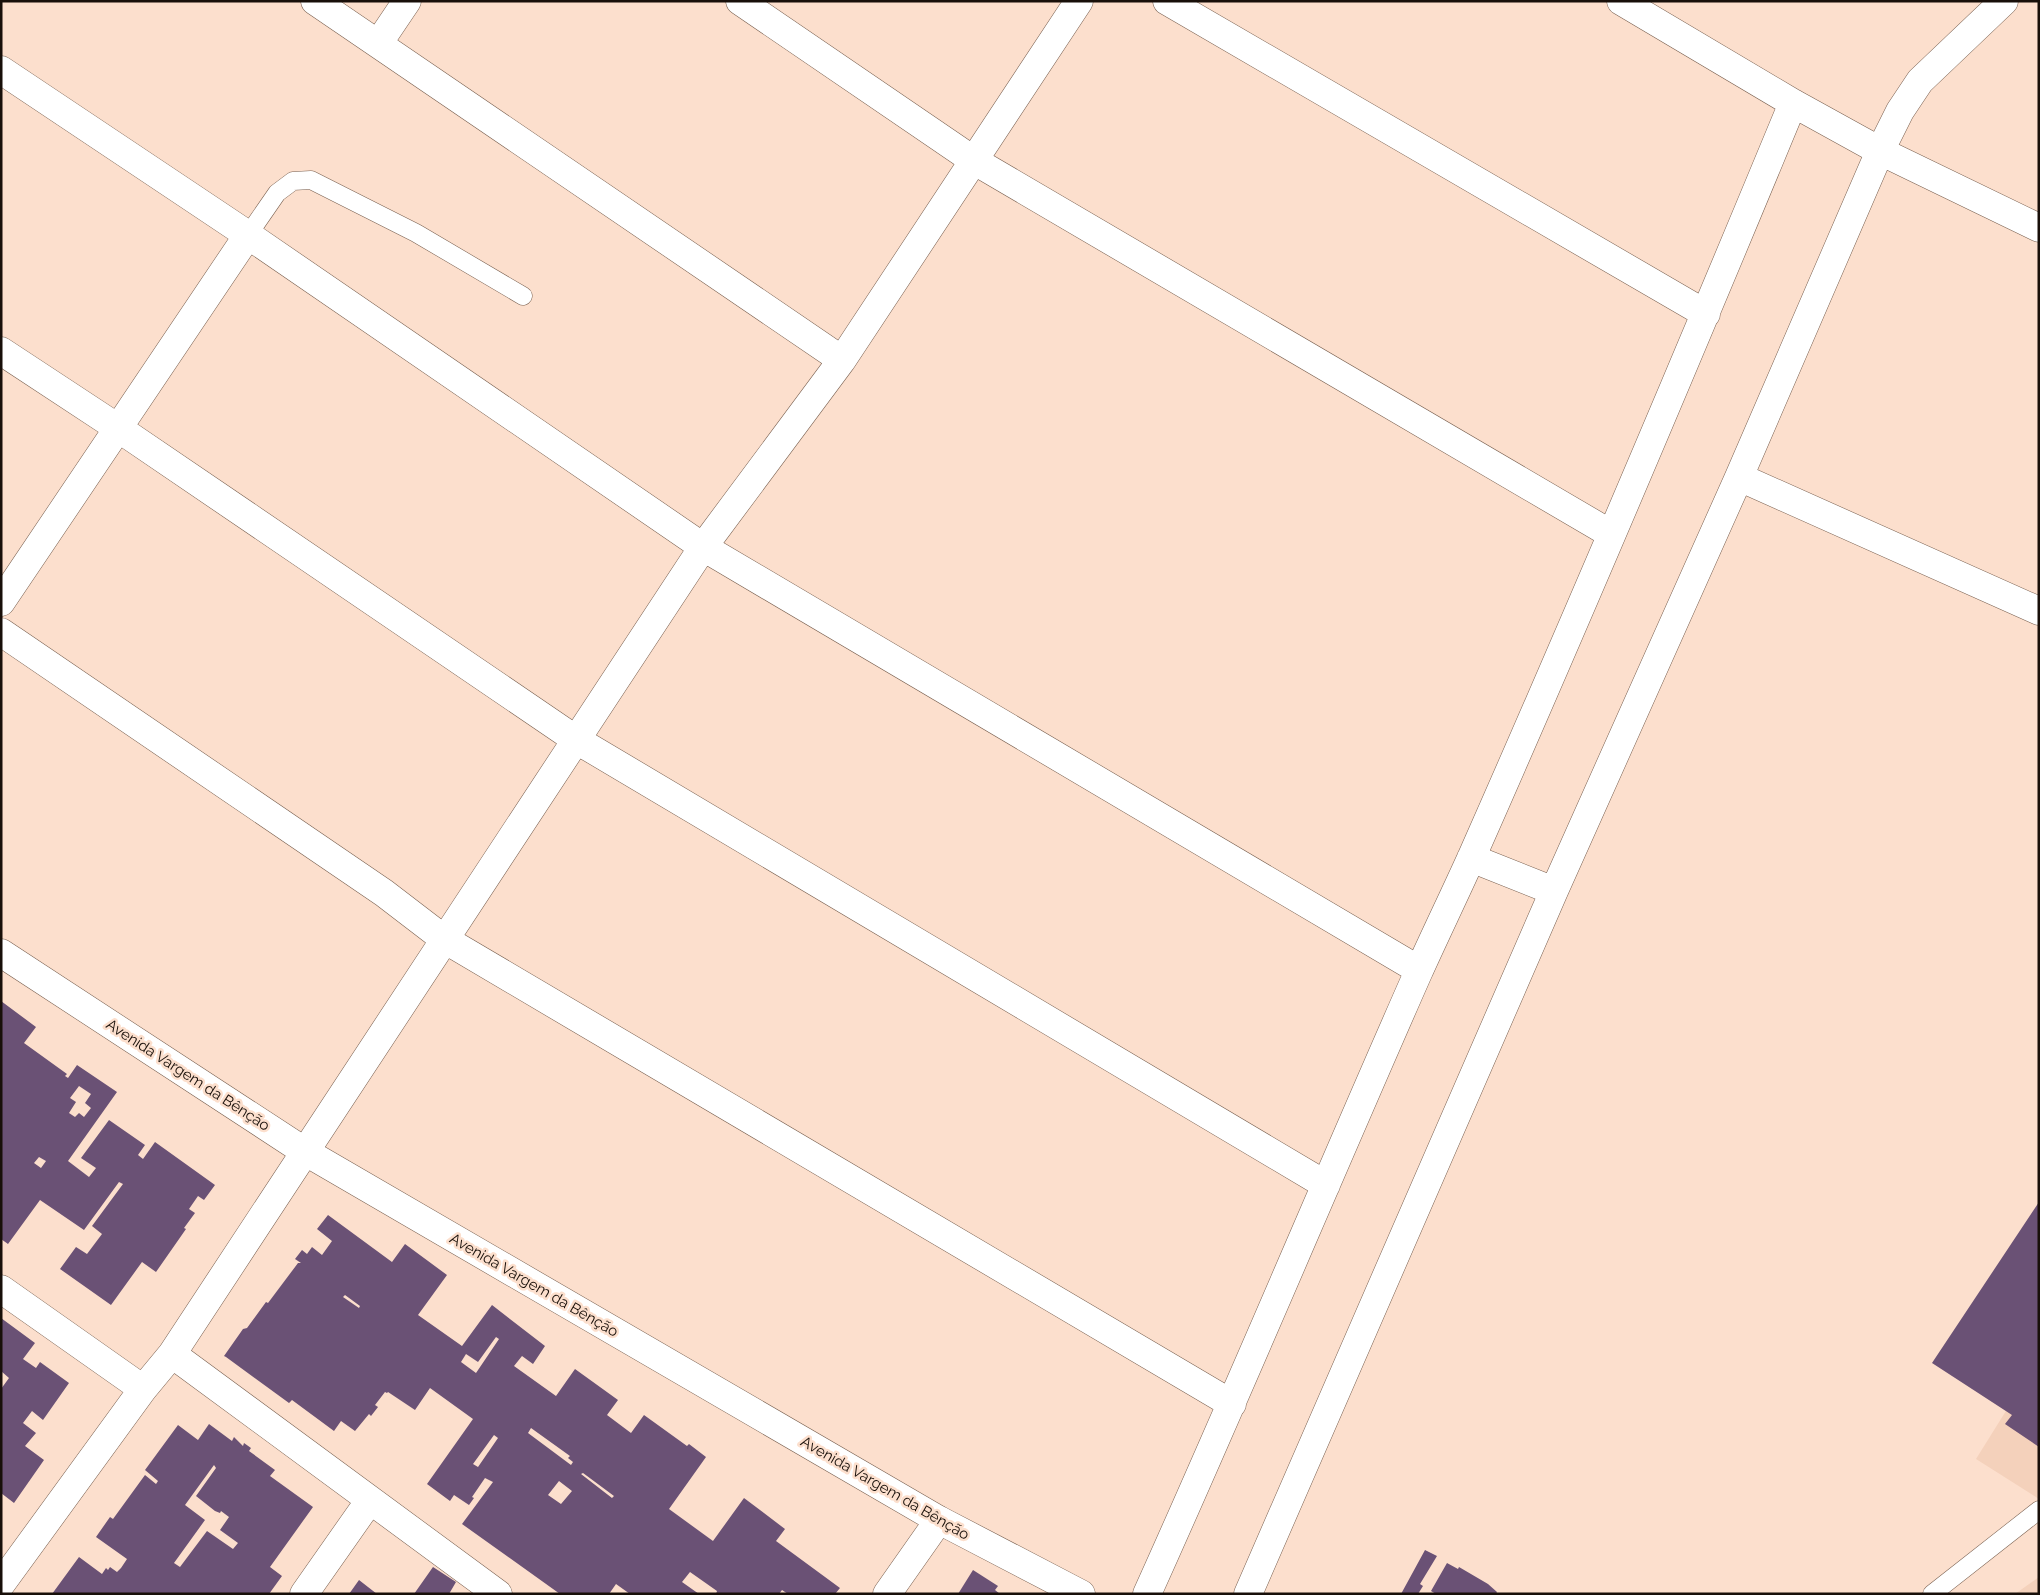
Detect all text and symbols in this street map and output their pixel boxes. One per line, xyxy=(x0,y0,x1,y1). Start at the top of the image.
street label: Avenida Vargem da Bênção xyxy=(103,1015,273,1135)
street label: Avenida Vargem da Bênção xyxy=(447,1229,621,1341)
street label: Avenida Vargem da Bênção xyxy=(798,1432,972,1544)

